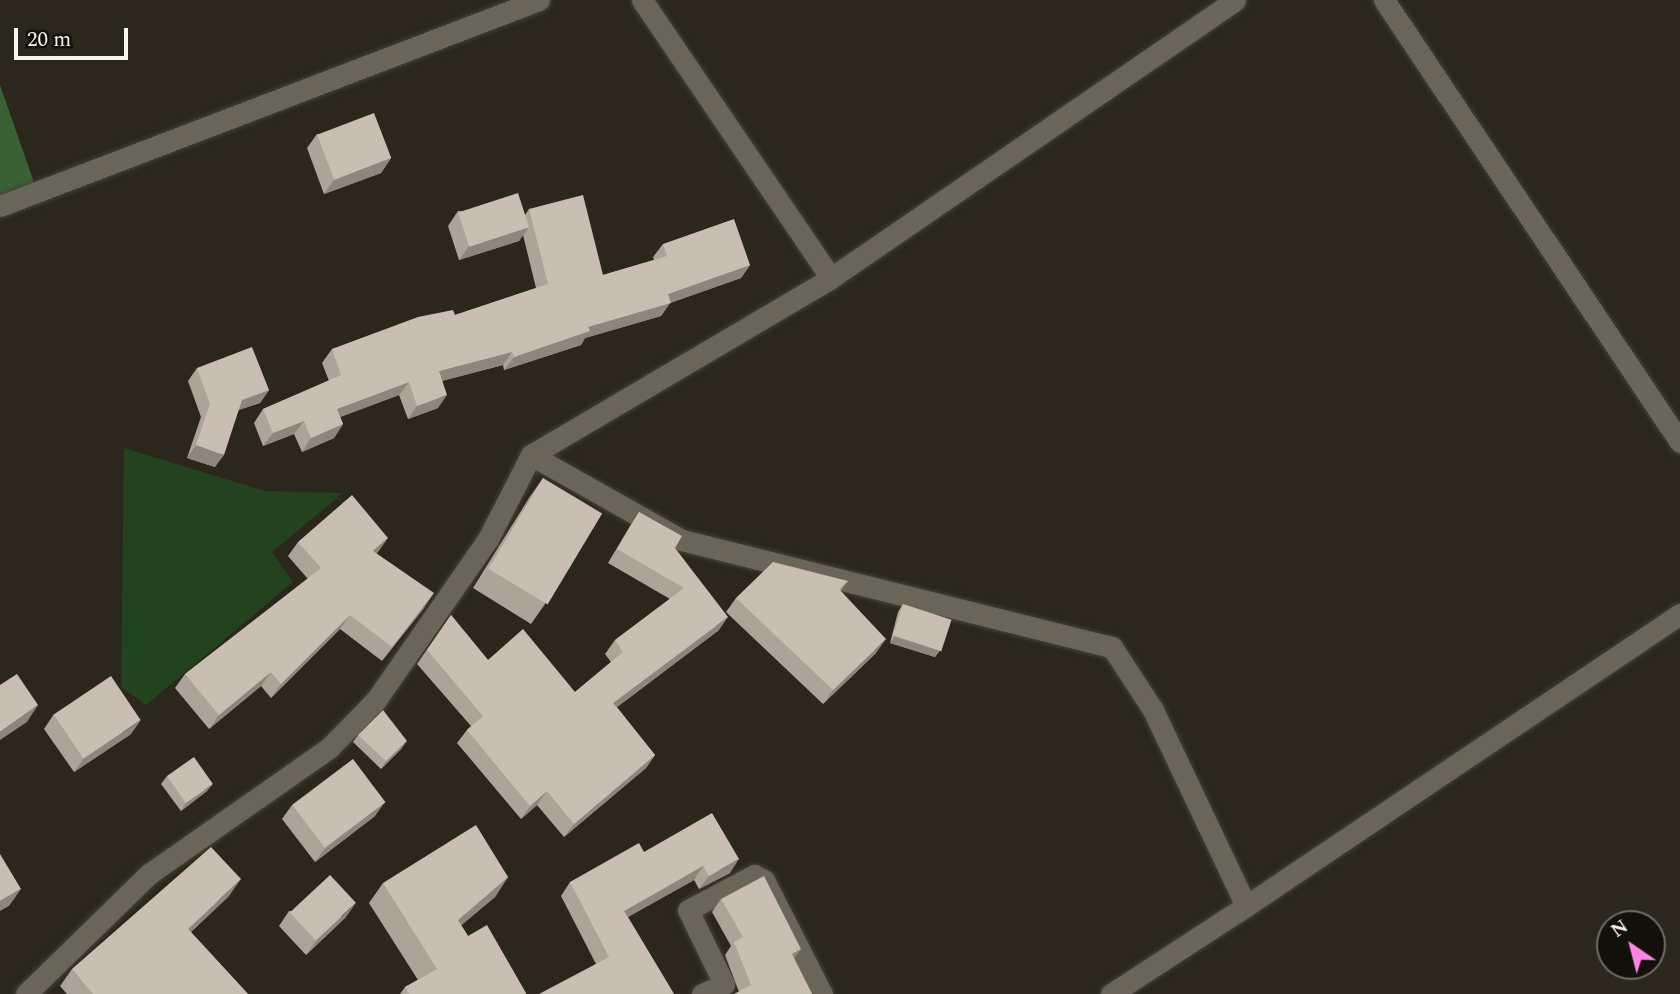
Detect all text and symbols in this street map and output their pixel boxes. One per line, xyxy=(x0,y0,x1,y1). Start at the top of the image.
scale bar xyxy=(18,14,131,58)
text: 20 m xyxy=(27,24,71,56)
north arrow xyxy=(1596,910,1666,980)
text: N xyxy=(1605,913,1634,945)

